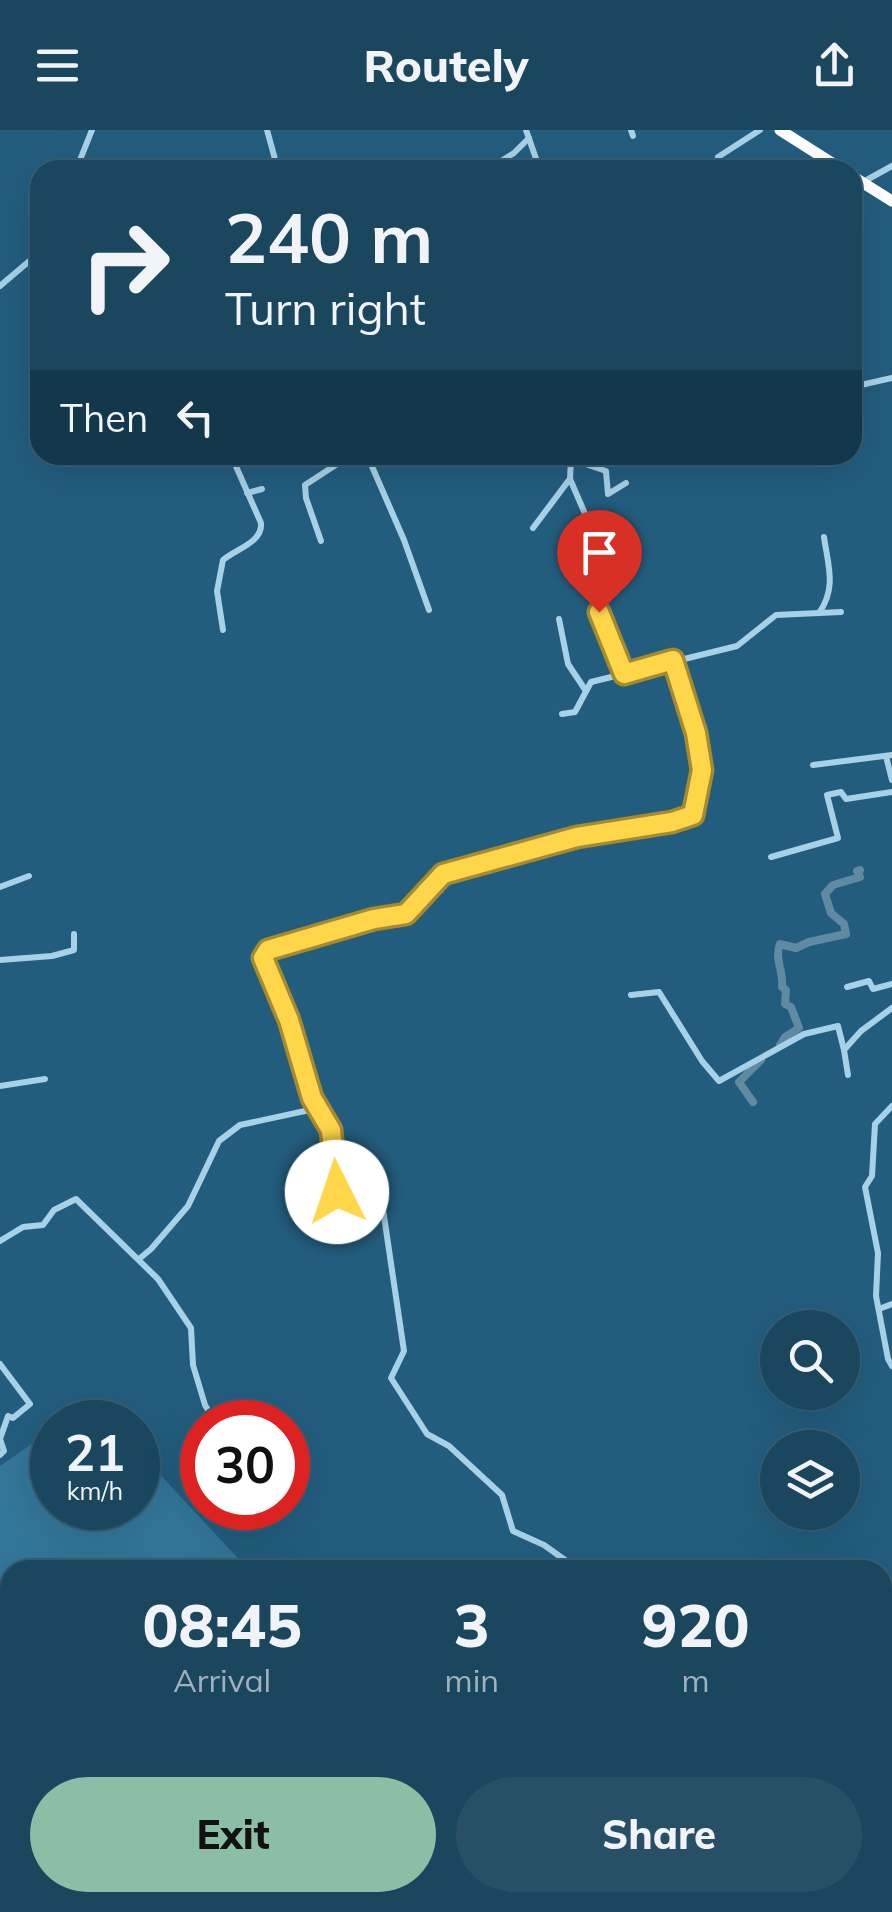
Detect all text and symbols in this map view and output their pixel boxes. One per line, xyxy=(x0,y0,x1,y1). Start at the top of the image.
text: Routely xyxy=(363,37,529,93)
icon: menu xyxy=(30,38,85,93)
icon: share xyxy=(807,38,862,93)
text: 240 m xyxy=(225,193,433,281)
icon: right xyxy=(60,200,190,330)
text: Turn right xyxy=(225,280,426,336)
icon: left xyxy=(168,390,223,445)
text: Then xyxy=(60,394,148,442)
pin xyxy=(557,510,642,613)
icon: arrive xyxy=(572,525,627,580)
position arrow xyxy=(285,1140,389,1244)
map controls xyxy=(760,1310,860,1530)
button: search xyxy=(760,1310,860,1410)
speed limit sign: 30 xyxy=(180,1400,310,1530)
text: 21 xyxy=(65,1421,125,1484)
button: layers xyxy=(760,1430,860,1530)
text: km/h xyxy=(67,1475,123,1506)
text: 08:45 xyxy=(142,1587,302,1662)
text: 3 xyxy=(454,1587,490,1662)
text: 920 xyxy=(641,1587,749,1662)
text: Arrival xyxy=(173,1660,271,1700)
text: min xyxy=(445,1660,499,1700)
text: m xyxy=(681,1660,710,1700)
button: Exit xyxy=(30,1777,436,1892)
button: Share xyxy=(456,1777,862,1892)

